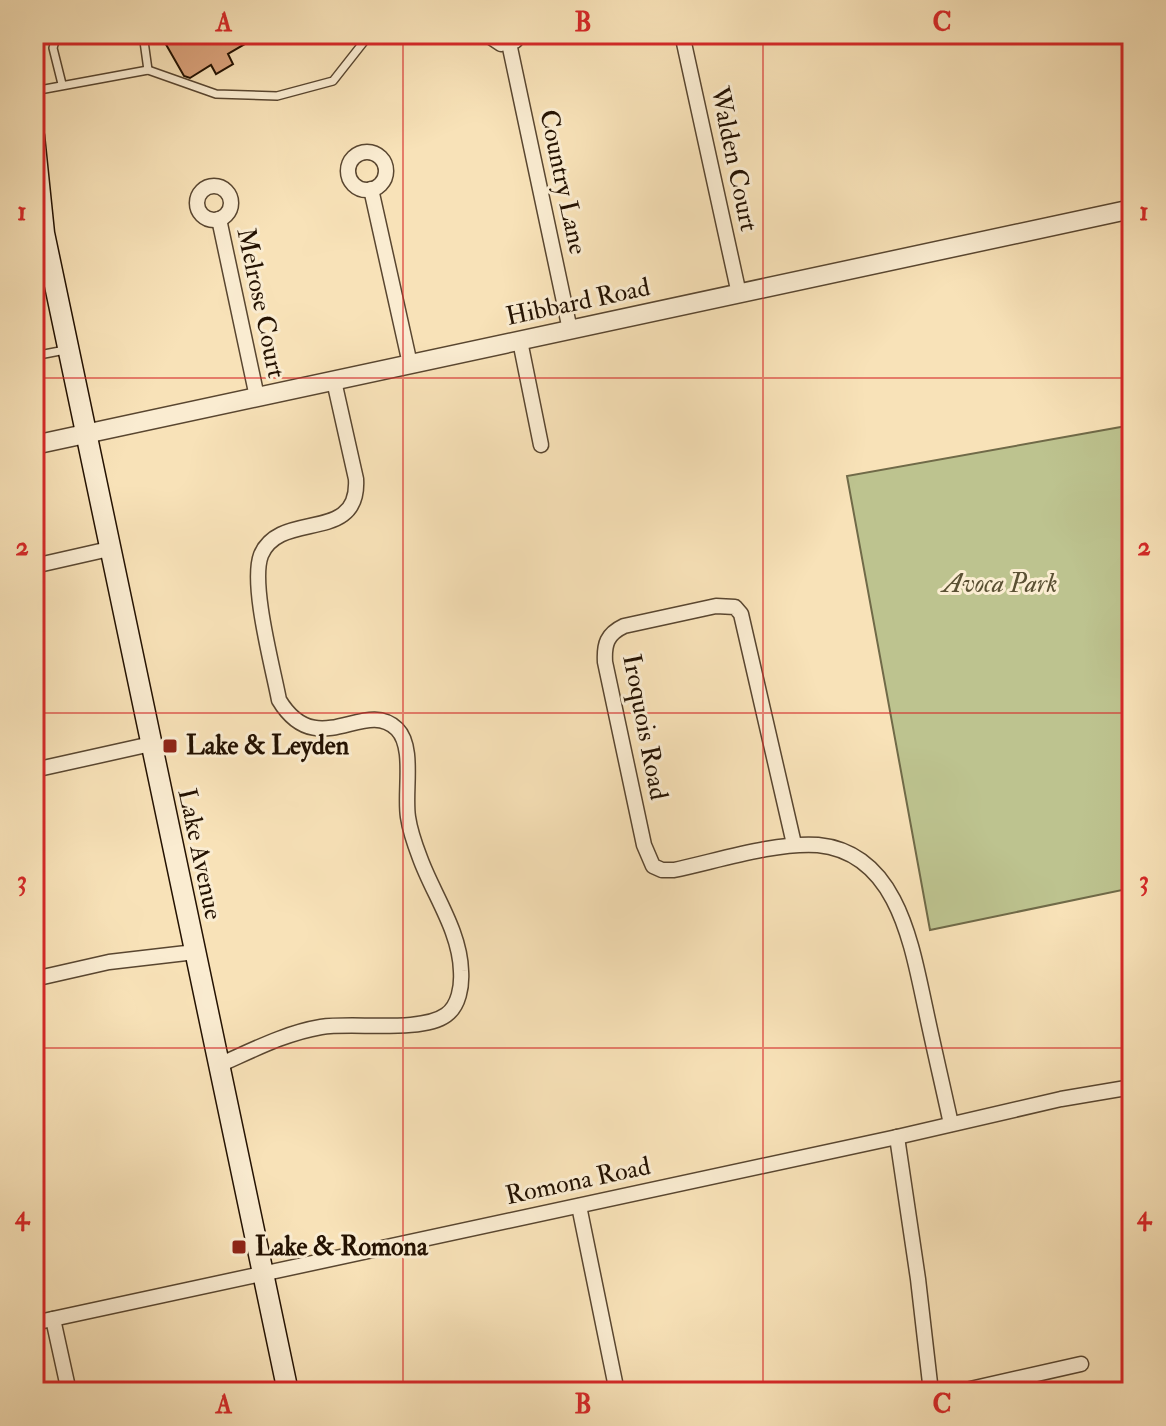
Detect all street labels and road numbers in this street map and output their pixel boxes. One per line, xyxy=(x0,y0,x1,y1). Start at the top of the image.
street label: Walden Court xyxy=(703,83,765,234)
street label: Country Lane xyxy=(532,107,594,257)
street label: Melrose Court xyxy=(229,225,293,381)
street label: Hibbard Road xyxy=(503,271,653,333)
street label: Iroquois Road xyxy=(615,651,675,803)
street label: Lake Avenue xyxy=(171,786,230,923)
street label: Romona Road xyxy=(503,1150,654,1212)

